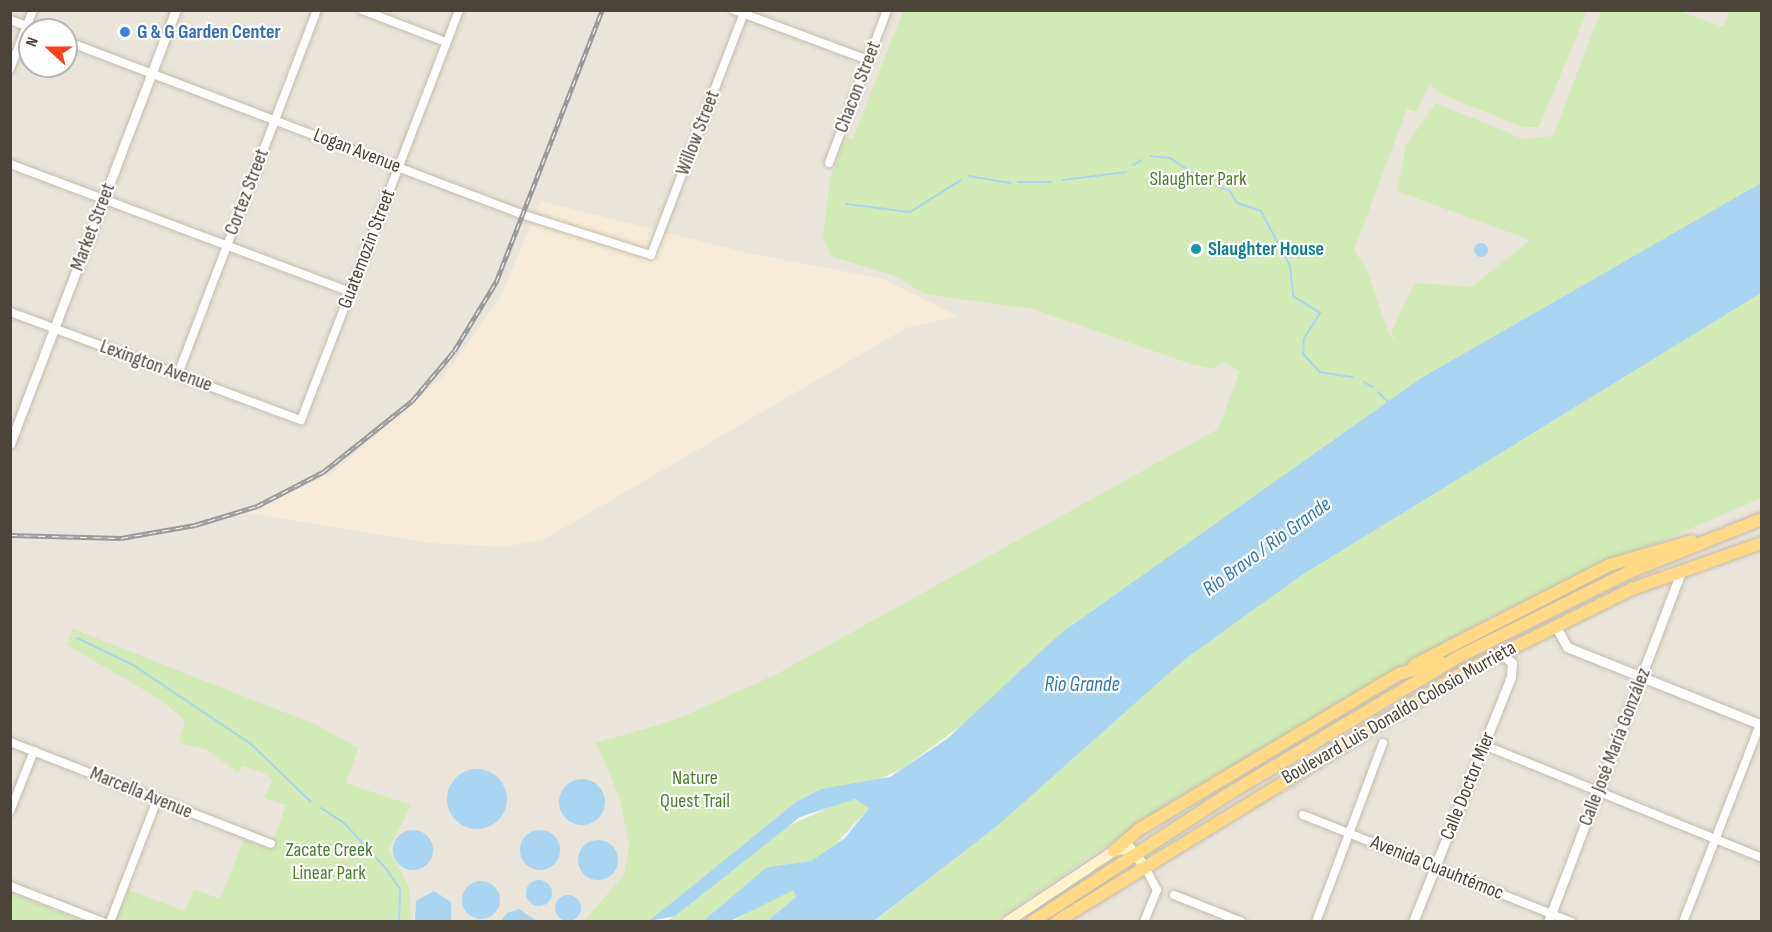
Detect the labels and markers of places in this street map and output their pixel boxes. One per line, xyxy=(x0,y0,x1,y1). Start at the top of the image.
place label: G & G Garden Center xyxy=(137,20,281,44)
marker: G & G Garden Center xyxy=(118,25,132,39)
place label: Slaughter House xyxy=(1208,237,1324,261)
marker: Slaughter House xyxy=(1189,242,1203,256)

